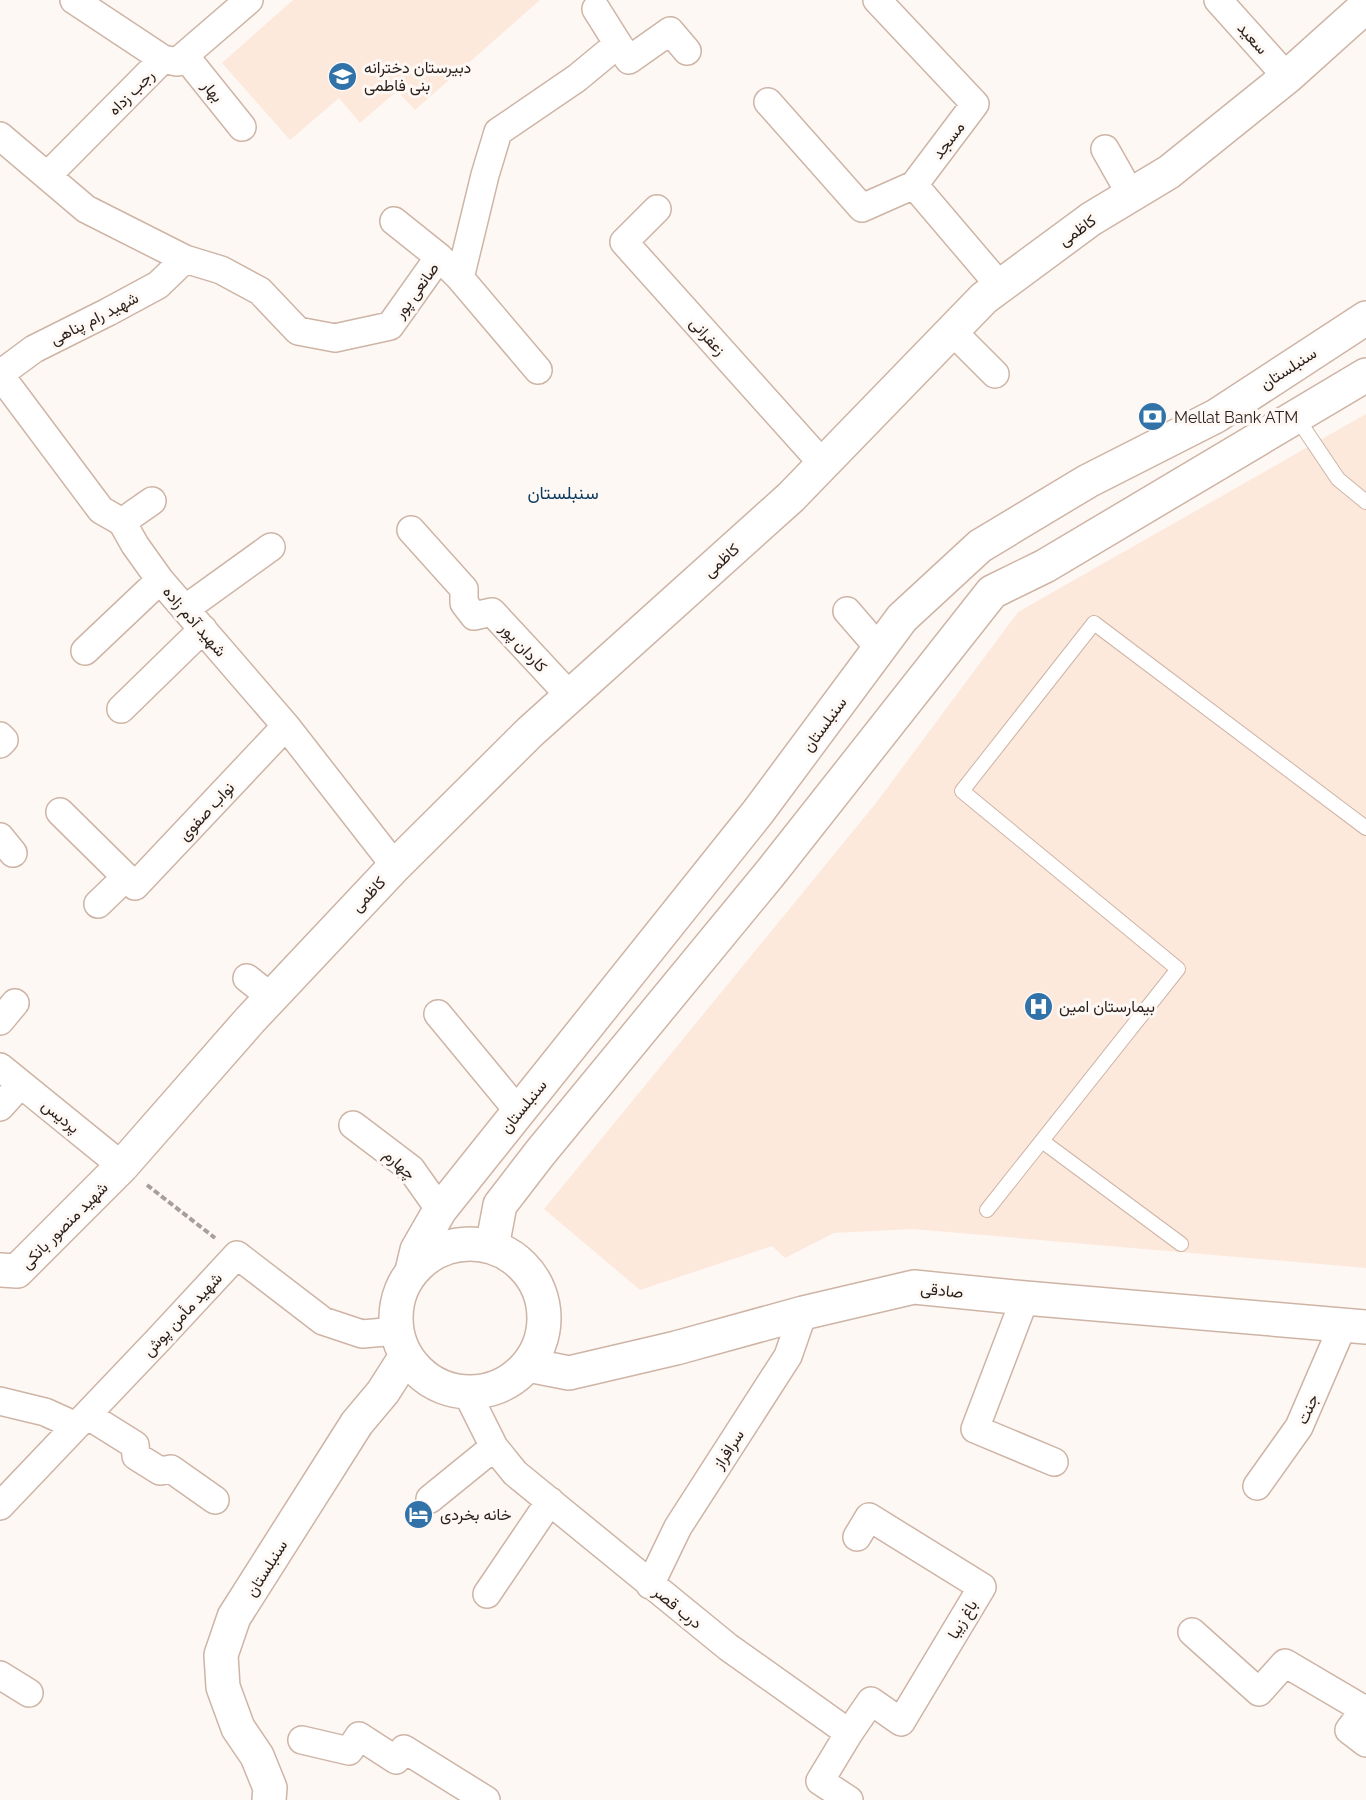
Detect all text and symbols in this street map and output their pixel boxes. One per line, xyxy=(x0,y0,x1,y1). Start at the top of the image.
street label: سعید xyxy=(1233,19,1272,58)
place label: دبیرستان دخترانه بنی فاطمی xyxy=(364,58,471,96)
school or university icon: دبیرستان دخترانه بنی فاطمی xyxy=(327,60,359,92)
street label: رجب زداه xyxy=(105,66,159,120)
street label: بهار xyxy=(197,76,227,107)
street label: مسجد xyxy=(928,118,968,163)
street label: کاظمی xyxy=(1055,211,1100,251)
street label: صانعی پور xyxy=(389,259,445,324)
street label: شهید رام پناهی xyxy=(47,288,143,351)
street label: زعفرانی xyxy=(685,314,730,360)
street label: سنبلستان xyxy=(1257,343,1320,394)
bank icon: Mellat Bank ATM xyxy=(1137,401,1169,433)
place label: Mellat Bank ATM xyxy=(1174,408,1298,427)
district label: سنبلستان xyxy=(527,482,599,503)
street label: کاظمی xyxy=(700,539,744,582)
street label: شهید آدم زاده xyxy=(158,582,230,661)
street label: کاردان پور xyxy=(494,618,551,677)
street label: سنبلستان xyxy=(798,693,851,755)
street label: نواب صفوی xyxy=(174,778,239,845)
street label: کاظمی xyxy=(347,873,390,917)
hospital icon: بیمارستان امین xyxy=(1022,990,1054,1022)
place label: بیمارستان امین xyxy=(1059,997,1155,1017)
street label: سنبلستان xyxy=(496,1076,551,1137)
street label: پردیس xyxy=(37,1096,83,1139)
street label: چهارم xyxy=(378,1145,420,1185)
street label: شهید منصور بانکی xyxy=(17,1178,113,1274)
street label: شهید مأمن پوش xyxy=(139,1268,228,1362)
street label: صادقی xyxy=(920,1279,964,1303)
street label: جنت xyxy=(1292,1391,1323,1427)
street label: سرافراز xyxy=(708,1426,749,1474)
hotel icon: خانه بخردی xyxy=(403,1498,435,1530)
place label: خانه بخردی xyxy=(440,1505,512,1525)
street label: سنبلستان xyxy=(242,1536,291,1600)
street label: درب قصر xyxy=(648,1581,706,1634)
street label: باغ زیبا xyxy=(943,1596,983,1643)

